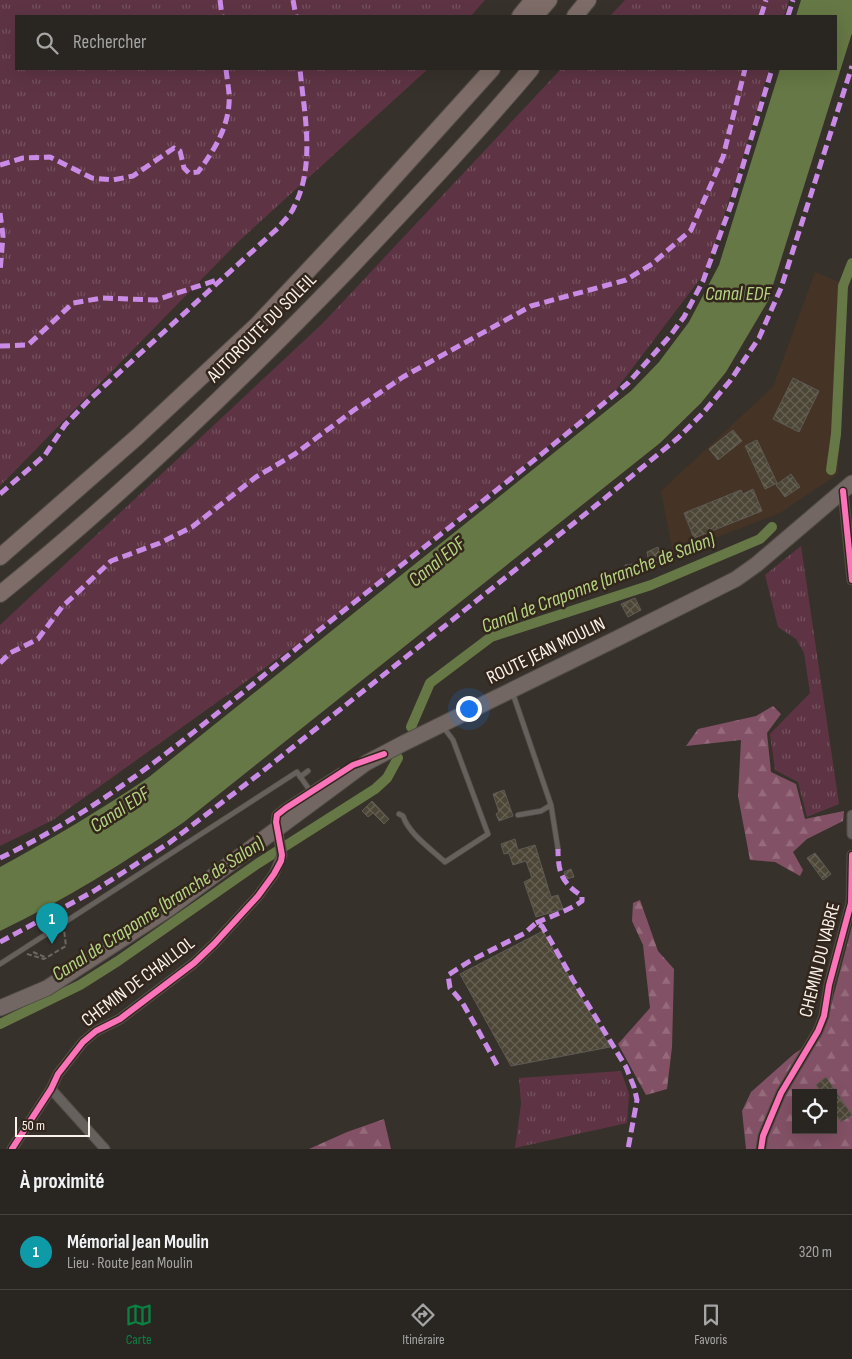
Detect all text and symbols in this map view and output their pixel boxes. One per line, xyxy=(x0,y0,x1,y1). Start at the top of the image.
search box xyxy=(15,15,837,70)
icon: search xyxy=(33,29,61,57)
text: Rechercher xyxy=(73,31,147,54)
street label: AUTOROUTE DU SOLEIL xyxy=(202,269,321,388)
water label: Canal EDF xyxy=(705,282,772,306)
water label: Canal de Craponne (branche de Salon) xyxy=(478,527,719,639)
water label: Canal EDF xyxy=(404,531,471,592)
street label: ROUTE JEAN MOULIN xyxy=(483,612,609,690)
your location xyxy=(456,696,482,722)
water label: Canal EDF xyxy=(86,781,155,838)
water label: Canal de Craponne (branche de Salon) xyxy=(47,831,269,987)
street label: CHEMIN DU VABRE xyxy=(795,900,845,1020)
pin: 1 xyxy=(36,903,68,944)
street label: CHEMIN DE CHAILLOL xyxy=(77,932,199,1032)
map controls xyxy=(792,1089,837,1134)
button: locate xyxy=(792,1089,837,1134)
scale bar xyxy=(15,1114,90,1137)
text: 50 m xyxy=(22,1117,45,1134)
text: À proximité xyxy=(20,1169,105,1194)
text: Mémorial Jean Moulin xyxy=(67,1231,209,1254)
text: 1 xyxy=(33,1243,39,1262)
text: 320 m xyxy=(799,1243,832,1262)
text: Lieu · Route Jean Moulin xyxy=(67,1254,193,1273)
tab: Carte xyxy=(125,1301,153,1348)
tab: Itinéraire xyxy=(402,1301,445,1348)
tab: Favoris xyxy=(694,1301,727,1348)

